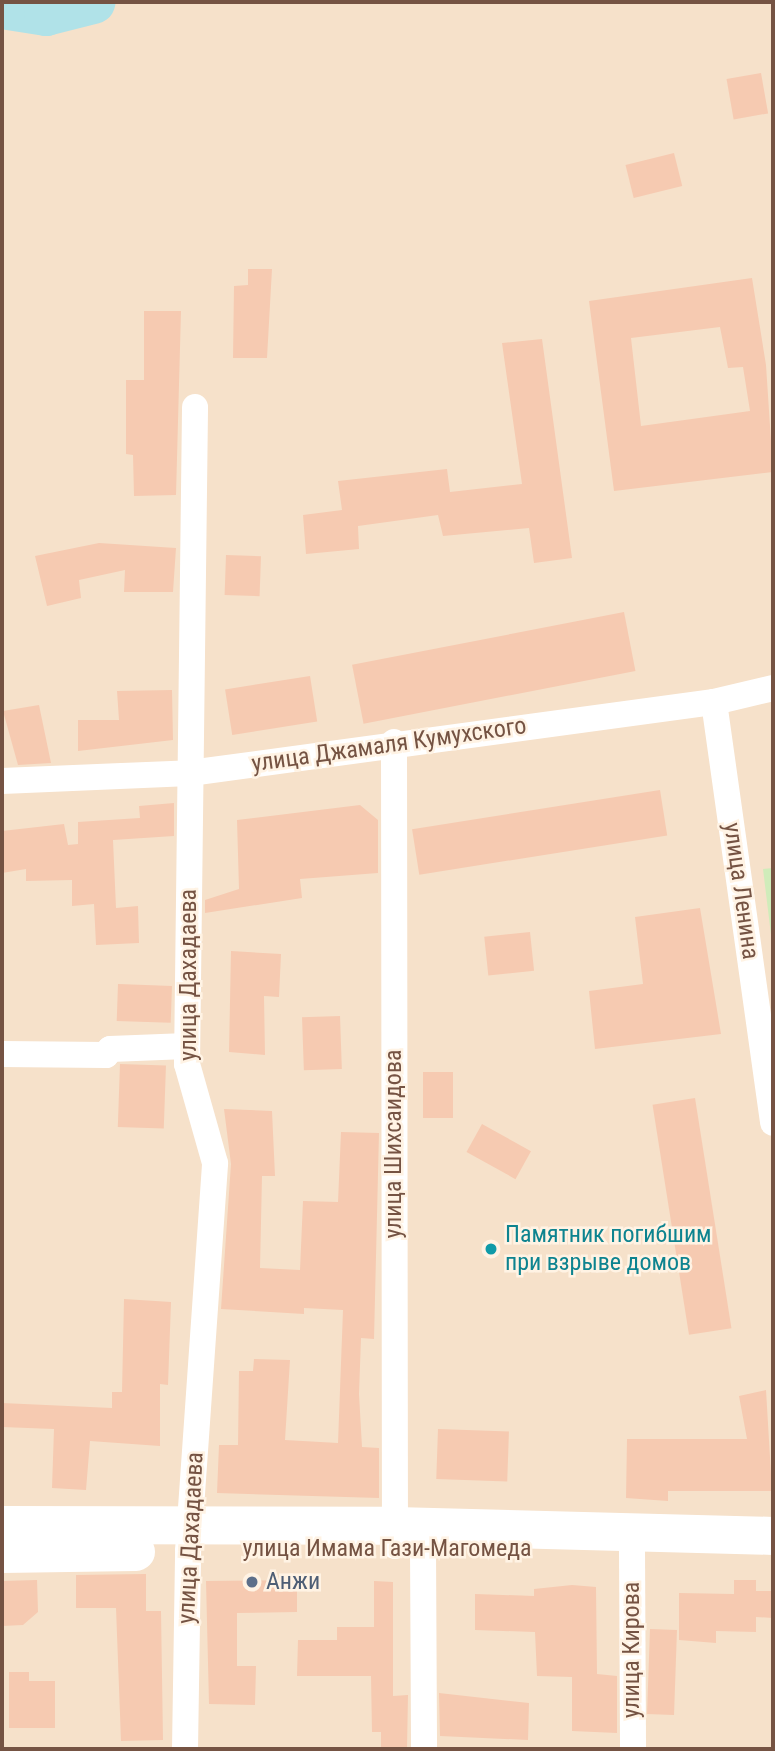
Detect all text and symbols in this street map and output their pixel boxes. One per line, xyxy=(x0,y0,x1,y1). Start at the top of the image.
street label: улица Джамаля Кумухского xyxy=(250,711,528,779)
street label: улица Ленина xyxy=(717,821,765,961)
street label: улица Дахадаева xyxy=(175,889,203,1061)
street label: улица Шихсаидова xyxy=(380,1050,408,1238)
place label: Памятник погибшим при взрыве домов xyxy=(505,1221,712,1277)
marker: Памятник погибшим при взрыве домов xyxy=(483,1241,499,1257)
street label: улица Дахадаева xyxy=(172,1451,210,1625)
street label: улица Имама Гази-Магомеда xyxy=(242,1535,532,1563)
place label: Анжи xyxy=(266,1568,320,1596)
marker: Анжи xyxy=(244,1574,260,1590)
street label: улица Кирова xyxy=(618,1582,646,1718)

